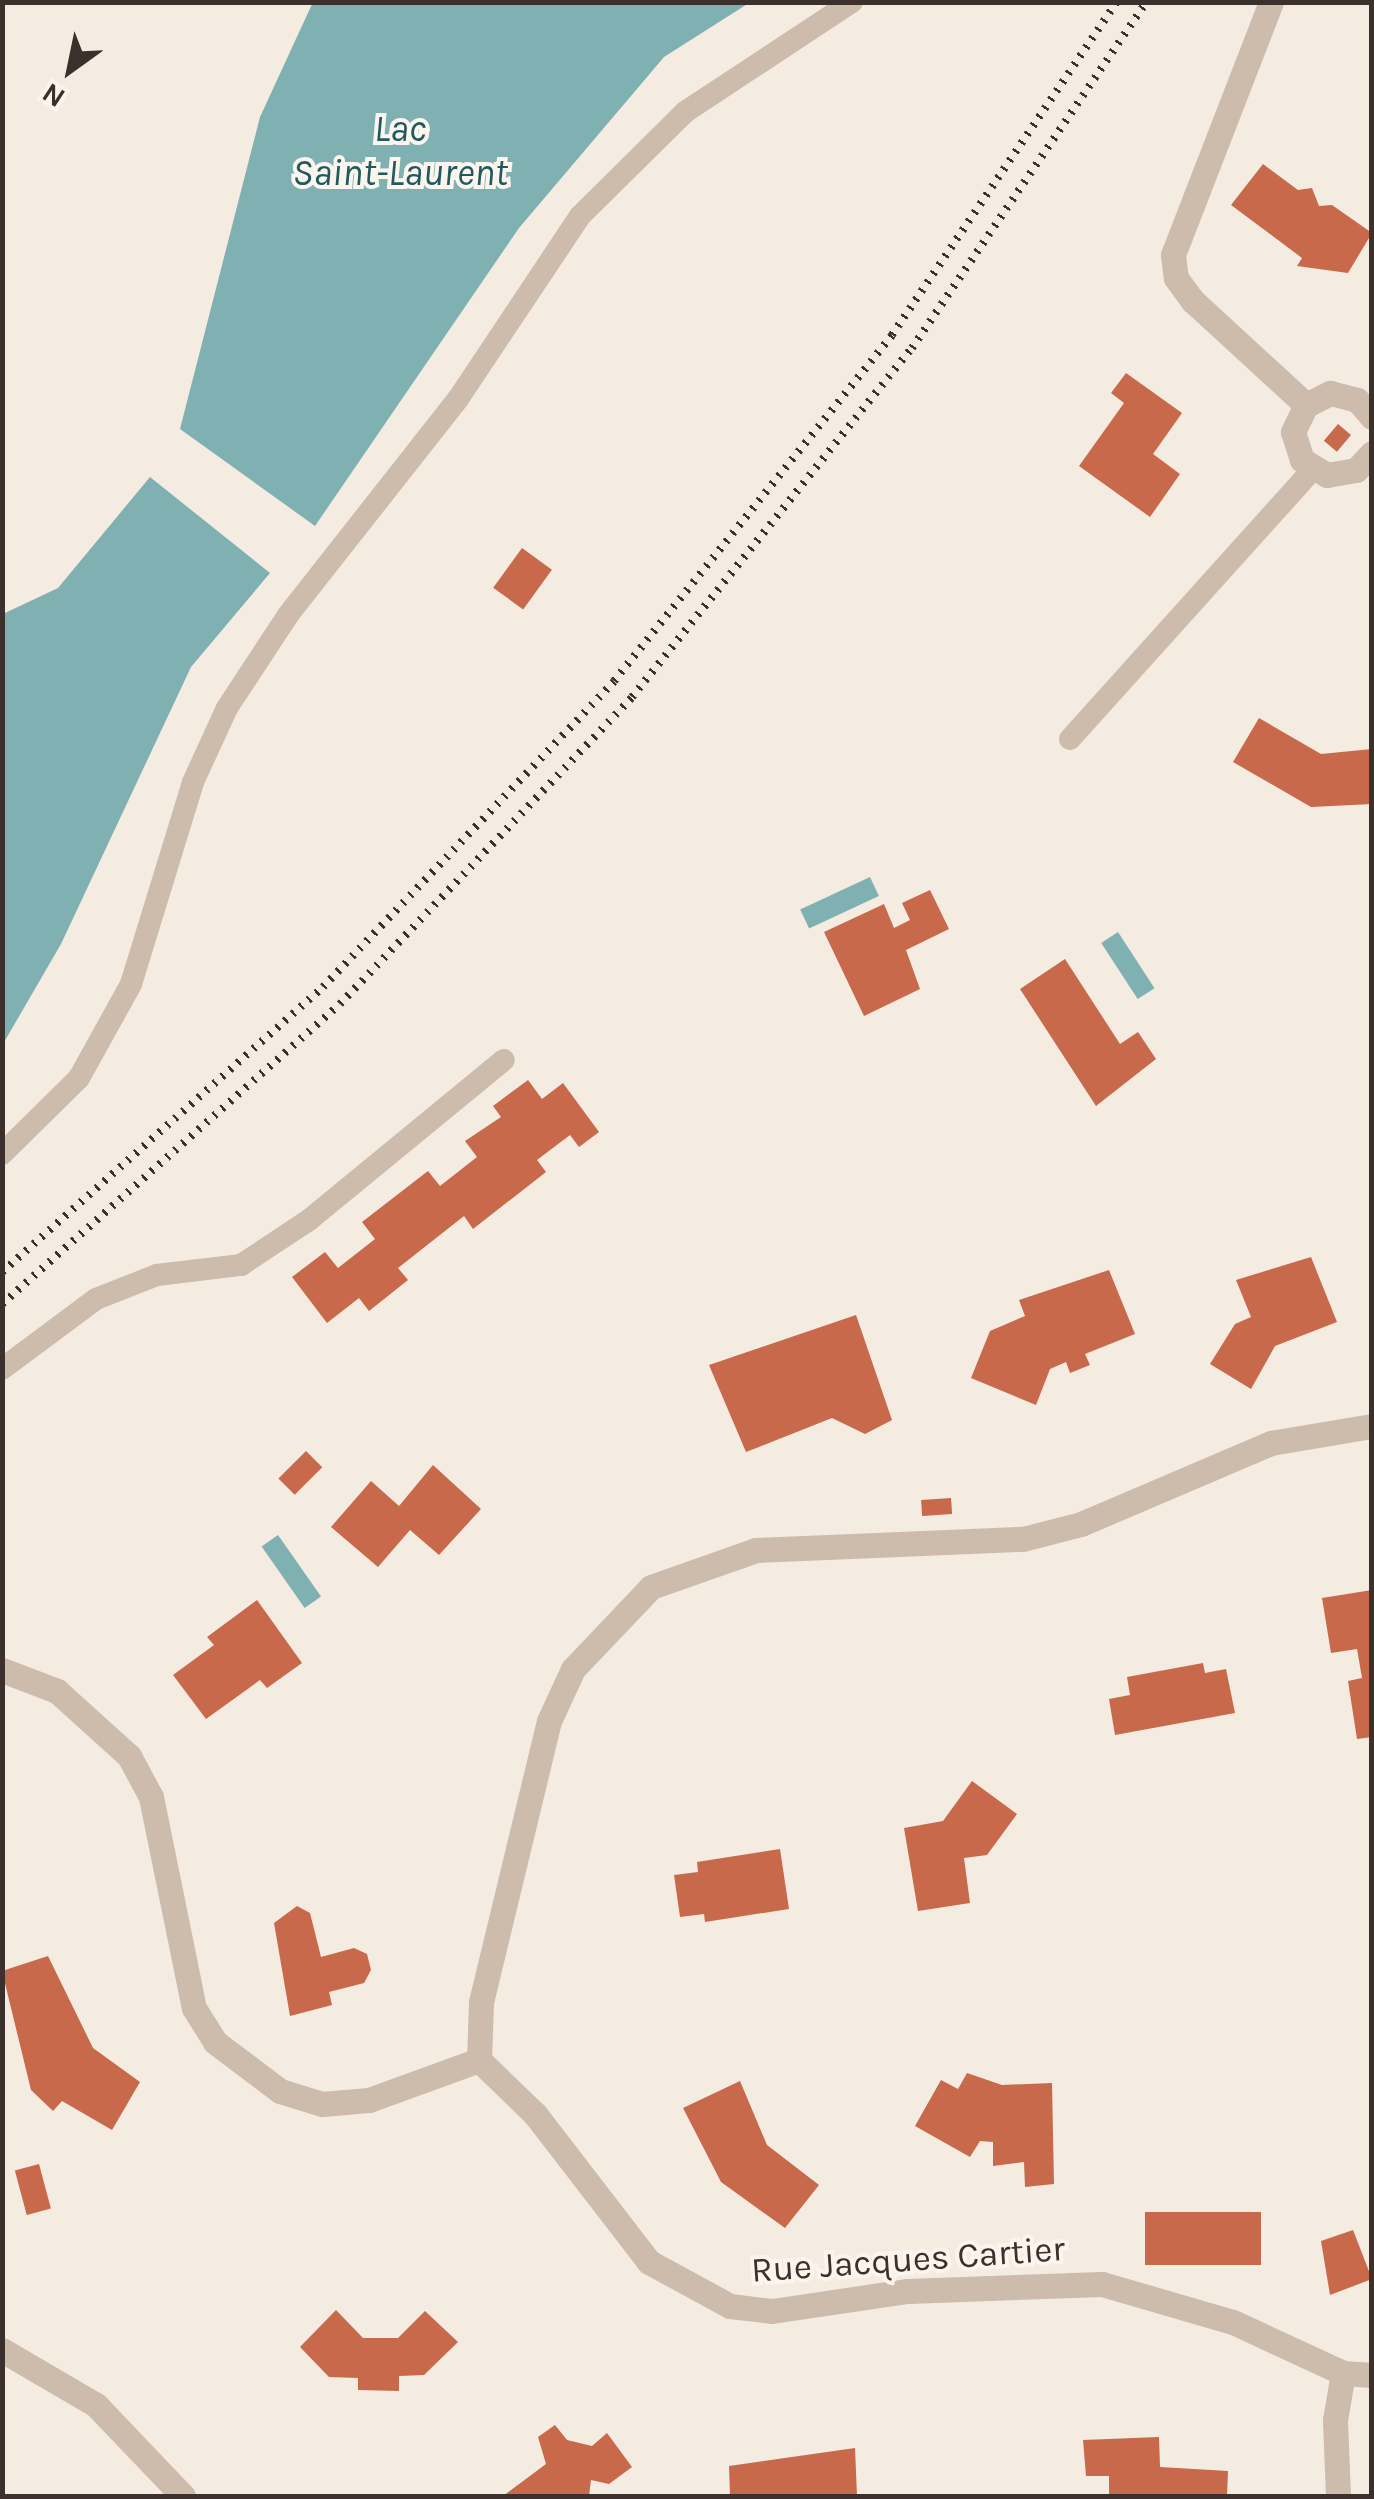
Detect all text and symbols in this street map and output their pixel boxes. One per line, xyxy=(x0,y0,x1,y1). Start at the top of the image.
north arrow xyxy=(20,20,120,120)
text: N xyxy=(36,76,71,115)
water label: Lac Saint-Laurent xyxy=(292,106,508,195)
street label: Rue Jacques Cartier xyxy=(750,2228,1066,2292)

